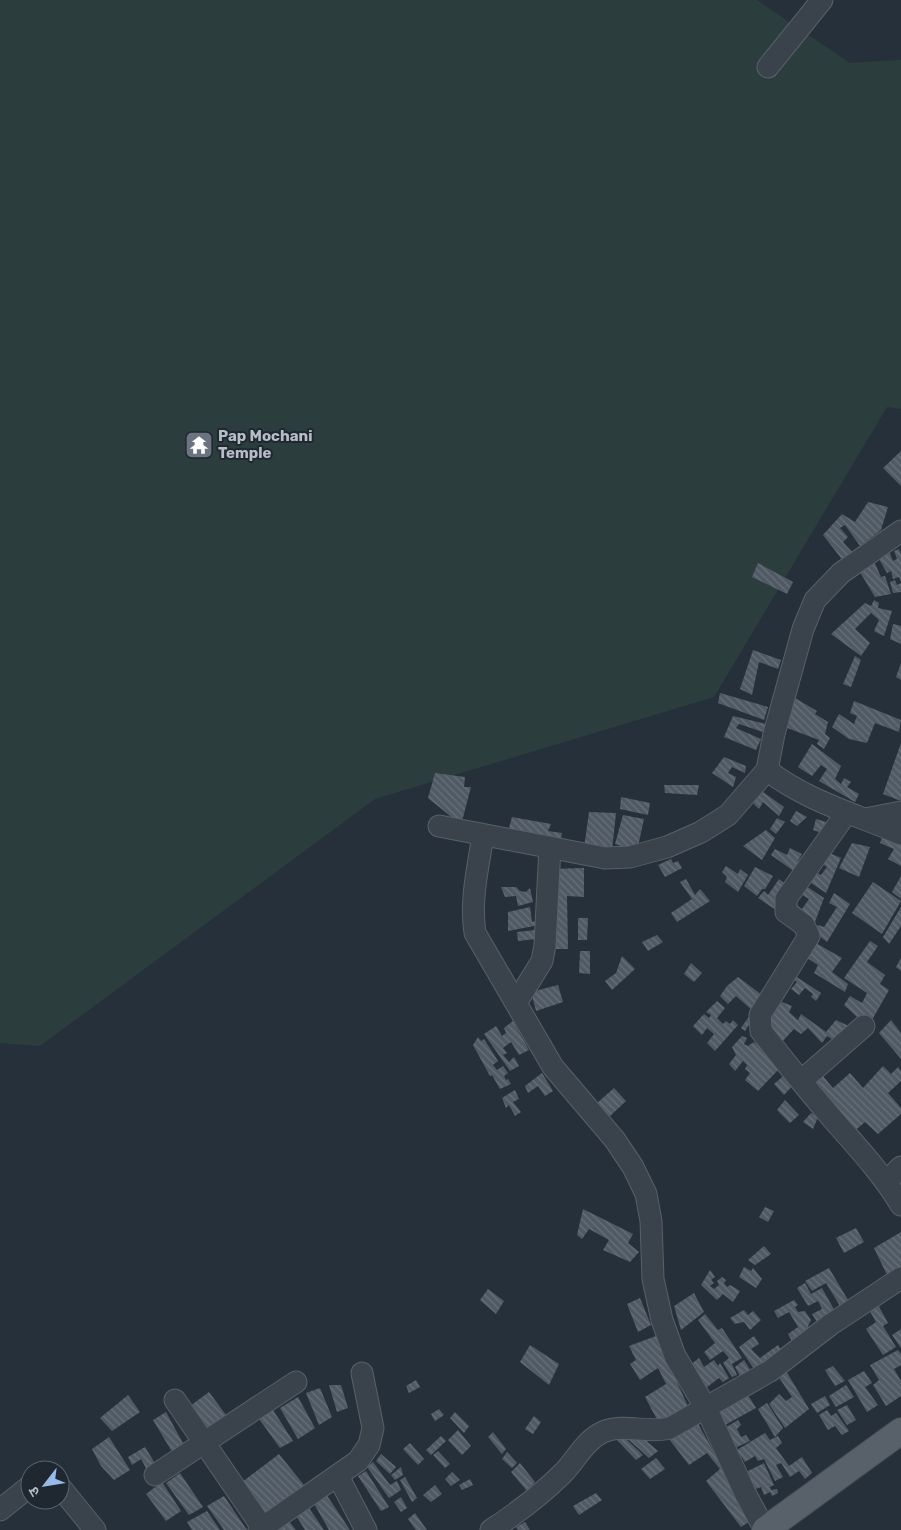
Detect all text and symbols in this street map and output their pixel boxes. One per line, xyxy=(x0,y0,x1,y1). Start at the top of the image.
place label: Pap Mochani Temple xyxy=(218,427,312,462)
temple icon: Pap Mochani Temple xyxy=(184,430,214,460)
north arrow xyxy=(20,1460,70,1510)
text: उ xyxy=(24,1483,44,1499)

